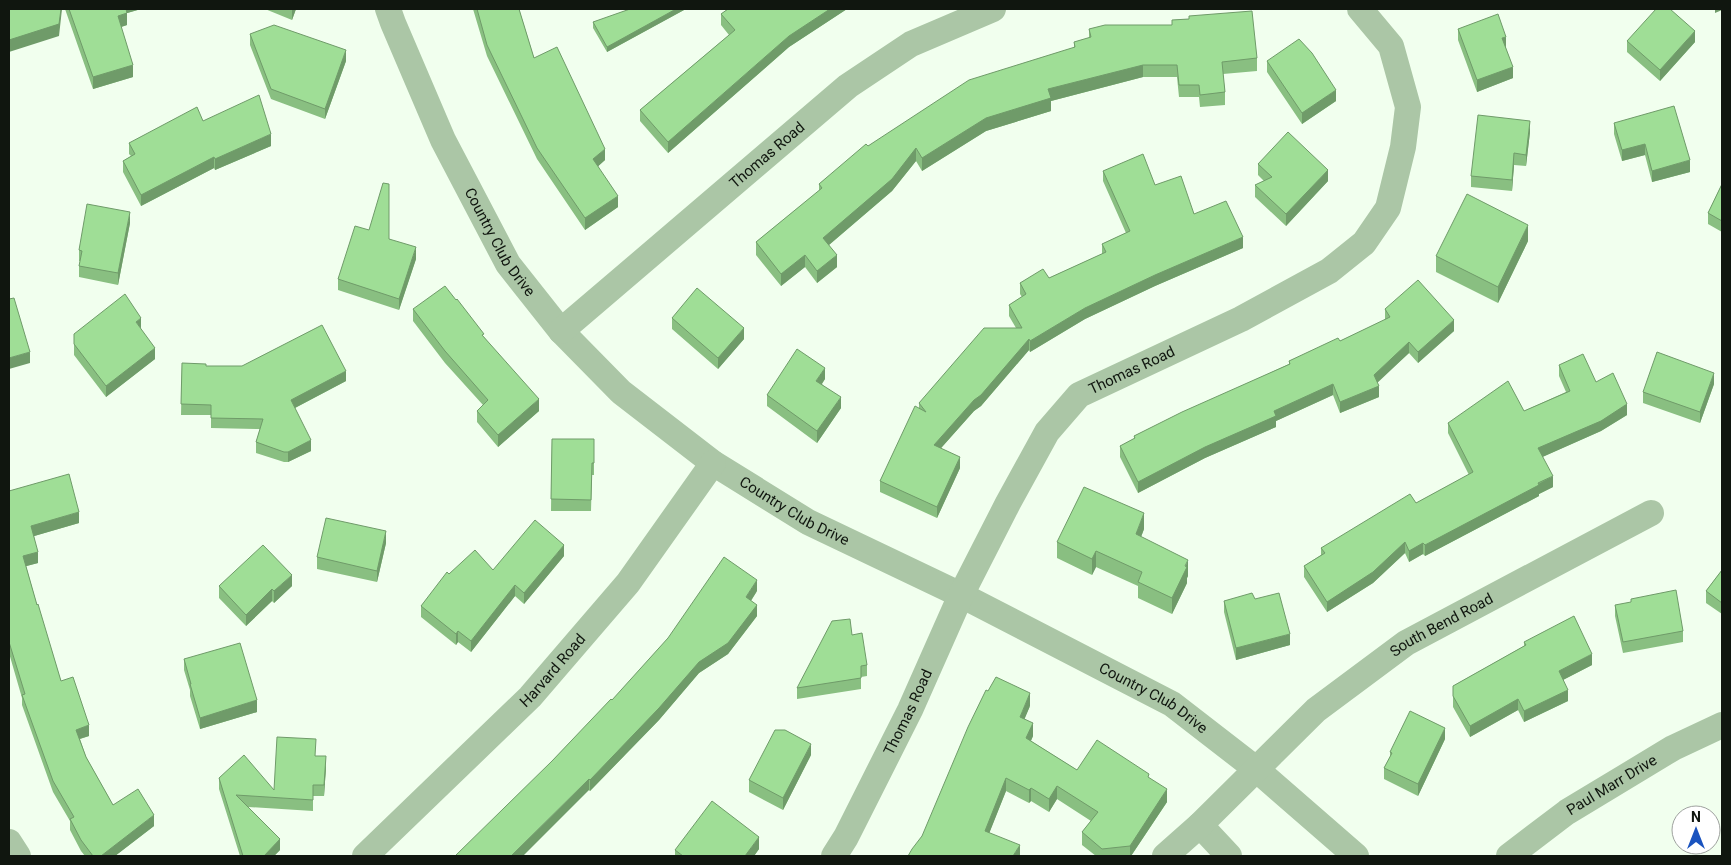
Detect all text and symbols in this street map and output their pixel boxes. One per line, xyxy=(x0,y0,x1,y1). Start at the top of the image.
street label: Thomas Road xyxy=(726,118,808,192)
street label: Country Club Drive xyxy=(461,185,539,300)
street label: Thomas Road xyxy=(1086,342,1178,398)
street label: Country Club Drive xyxy=(736,473,852,549)
street label: South Bend Road xyxy=(1386,590,1496,661)
street label: Harvard Road xyxy=(516,630,589,711)
street label: Country Club Drive xyxy=(1096,659,1211,737)
street label: Thomas Road xyxy=(880,666,936,758)
street label: Paul Marr Drive xyxy=(1563,751,1660,819)
north arrow xyxy=(1671,805,1721,855)
text: N xyxy=(1691,809,1701,825)

